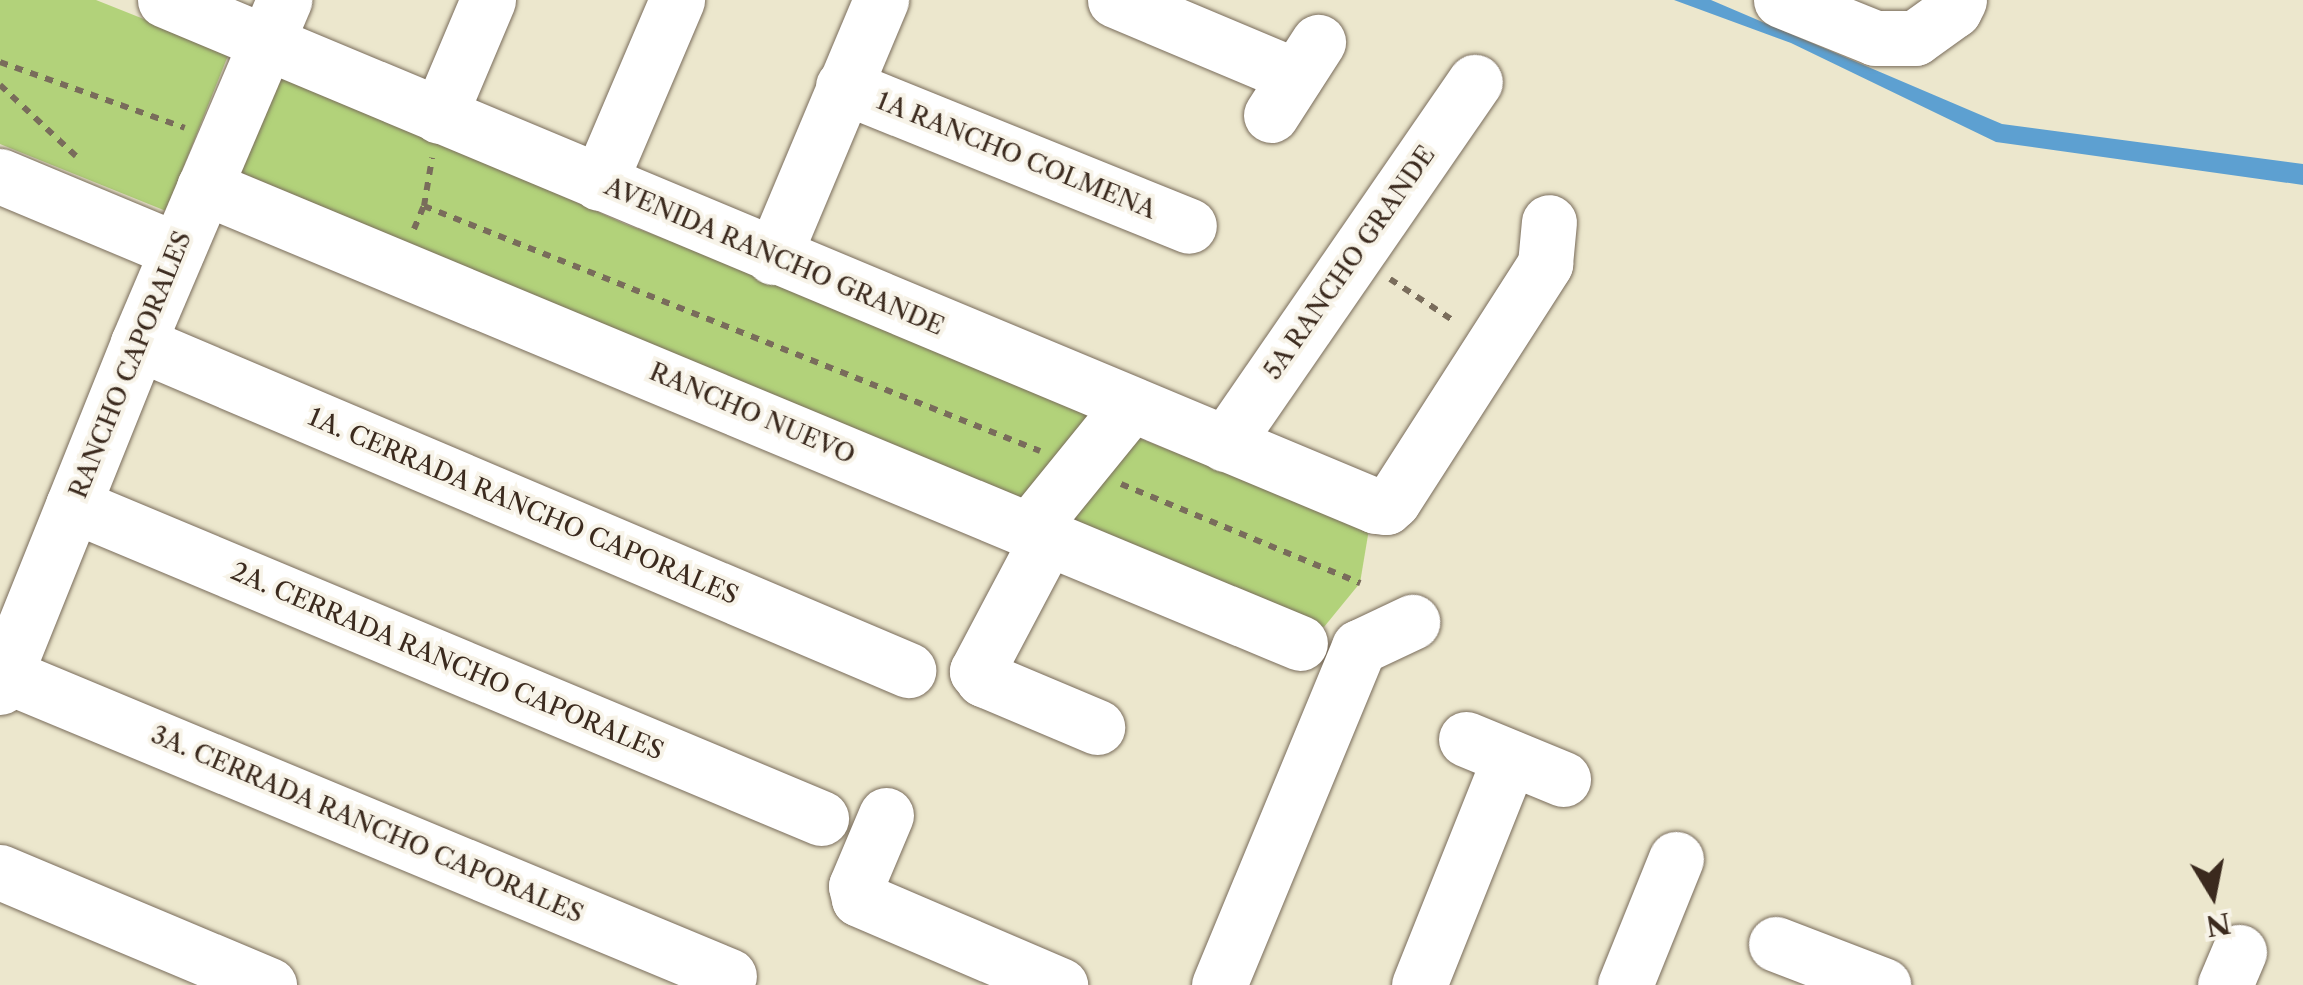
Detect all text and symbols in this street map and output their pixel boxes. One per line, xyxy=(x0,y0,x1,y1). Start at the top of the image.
street label: 1A RANCHO COLMENA xyxy=(871,86,1161,226)
street label: 5A RANCHO GRANDE xyxy=(1258,140,1442,386)
street label: AVENIDA RANCHO GRANDE xyxy=(600,172,948,342)
street label: RANCHO CAPORALES xyxy=(64,227,198,503)
street label: RANCHO NUEVO xyxy=(645,357,859,471)
street label: 1A. CERRADA RANCHO CAPORALES xyxy=(303,402,743,612)
street label: 2A. CERRADA RANCHO CAPORALES xyxy=(226,557,668,767)
street label: 3A. CERRADA RANCHO CAPORALES xyxy=(146,720,588,930)
north arrow xyxy=(2163,845,2263,945)
text: N xyxy=(2203,906,2233,943)

